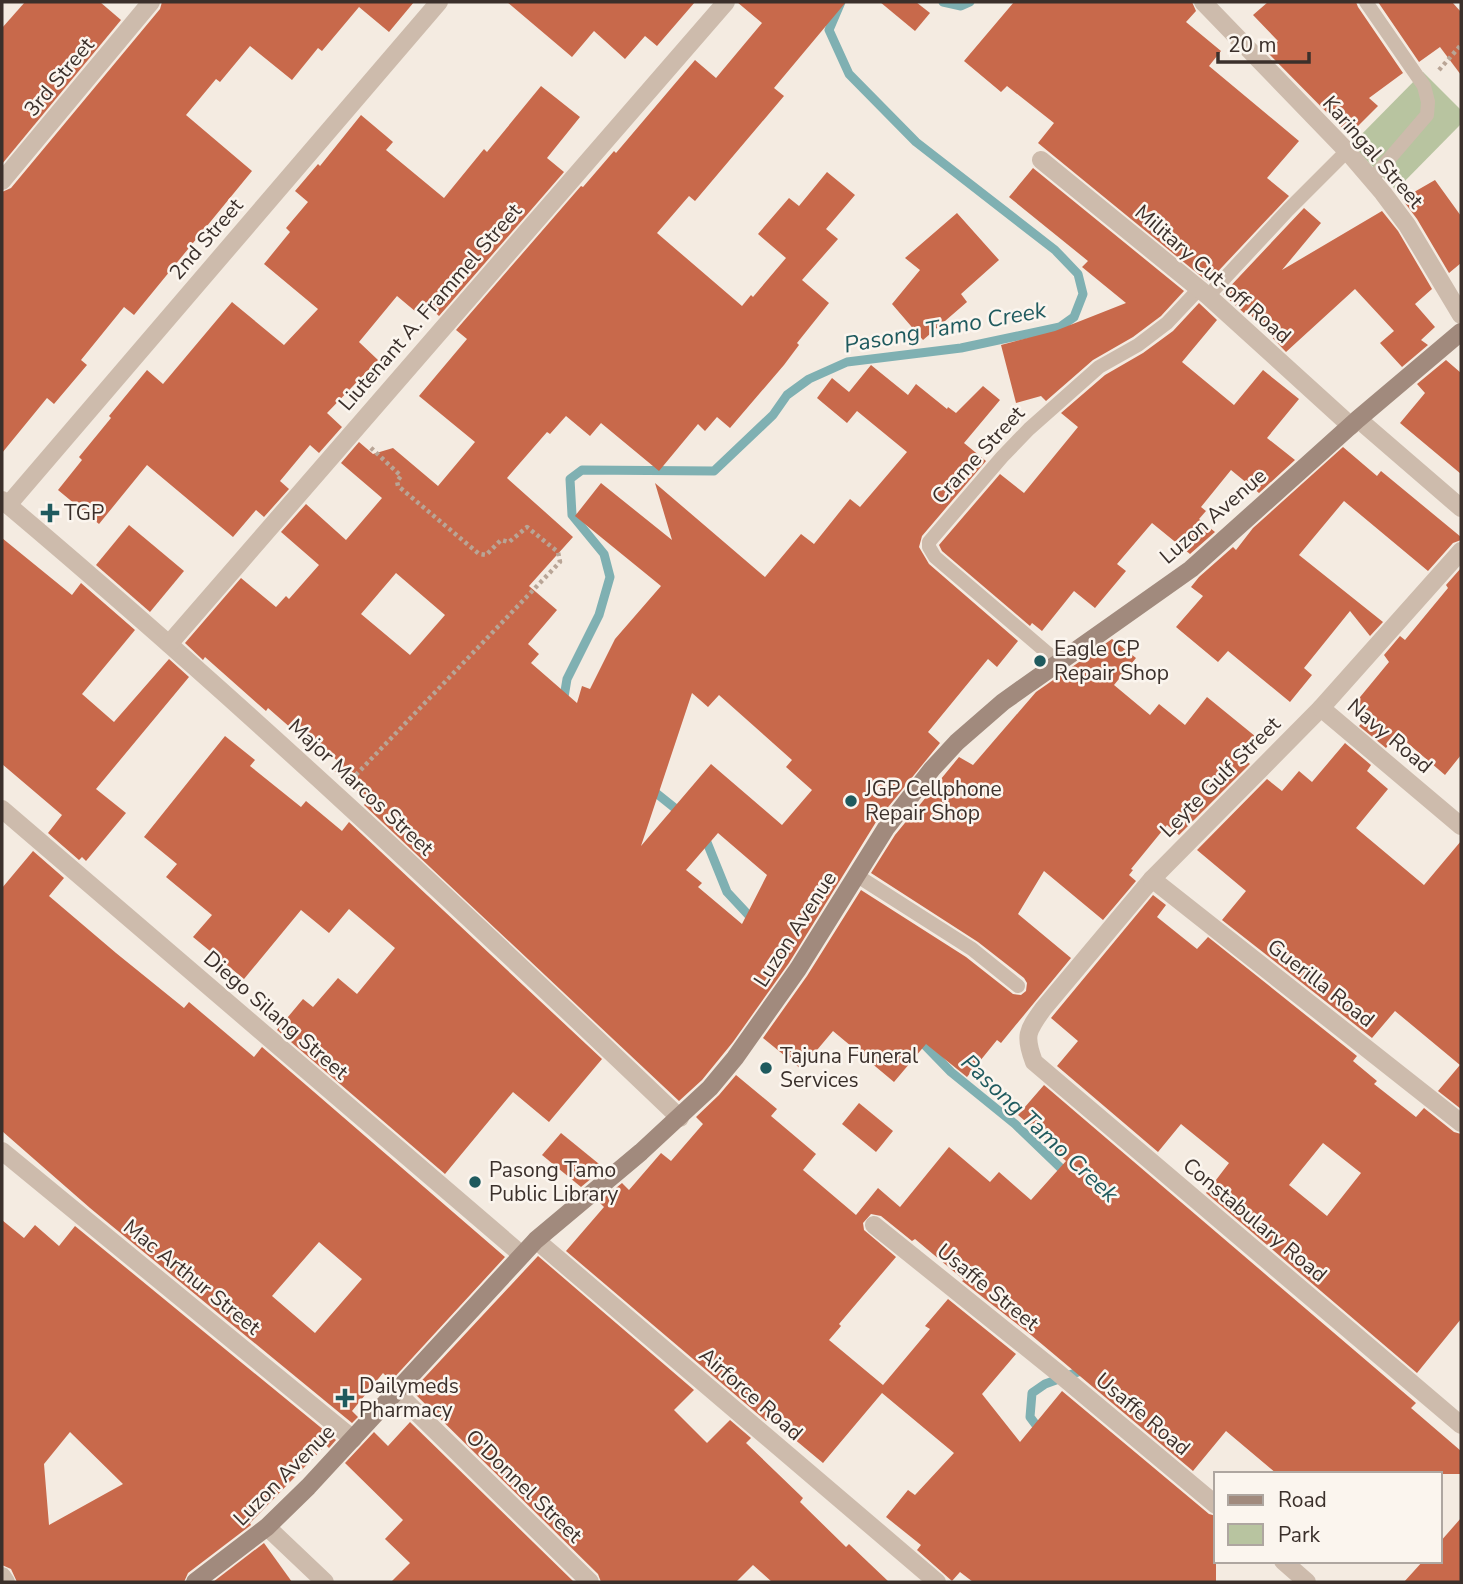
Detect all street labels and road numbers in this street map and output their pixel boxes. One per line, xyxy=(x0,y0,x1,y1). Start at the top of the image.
street label: 3rd Street xyxy=(18,31,101,122)
street label: Karingal Street xyxy=(1316,90,1430,215)
street label: 2nd Street xyxy=(163,192,250,286)
street label: Liutenant A. Frammel Street xyxy=(332,197,528,417)
street label: Military Cut-off Road xyxy=(1129,198,1297,350)
street label: Crame Street xyxy=(925,399,1031,510)
street label: Luzon Avenue xyxy=(1154,462,1272,570)
street label: Navy Road xyxy=(1342,692,1438,780)
street label: Leyte Gulf Street xyxy=(1154,710,1287,843)
street label: Major Marcos Street xyxy=(282,712,440,862)
street label: Luzon Avenue xyxy=(747,866,843,992)
street label: Guerilla Road xyxy=(1262,932,1380,1034)
street label: Diego Silang Street xyxy=(198,944,355,1086)
street label: Constabulary Road xyxy=(1177,1151,1333,1289)
street label: Mac Arthur Street xyxy=(118,1213,267,1341)
street label: Usaffe Street xyxy=(931,1237,1045,1337)
street label: Airforce Road xyxy=(693,1341,809,1447)
street label: Usaffe Road xyxy=(1090,1366,1196,1462)
street label: Luzon Avenue xyxy=(227,1418,341,1532)
street label: O'Donnel Street xyxy=(460,1423,589,1549)

